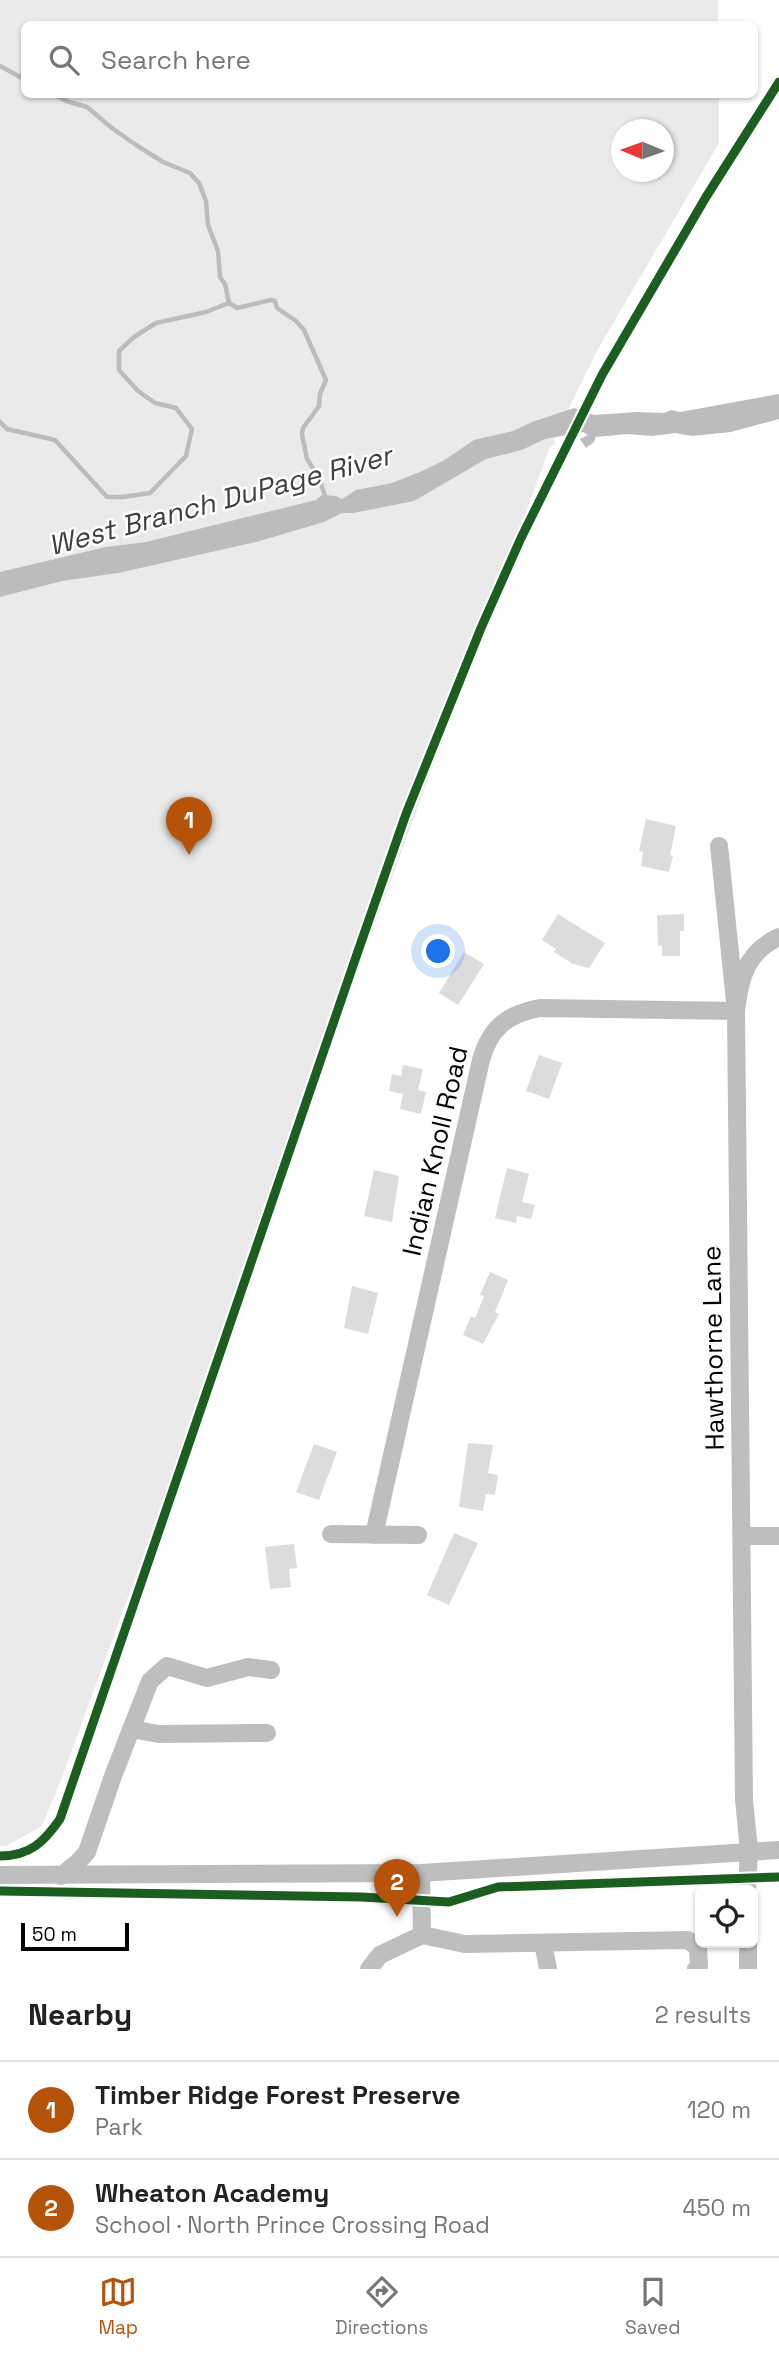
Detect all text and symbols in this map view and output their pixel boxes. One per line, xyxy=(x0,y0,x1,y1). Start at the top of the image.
search box xyxy=(21,21,758,98)
icon: search xyxy=(45,41,83,79)
text: Search here xyxy=(101,43,251,77)
north arrow xyxy=(611,119,674,182)
water label: West Branch DuPage River xyxy=(44,436,399,563)
pin: 1 xyxy=(166,797,212,855)
your location xyxy=(421,934,455,968)
street label: Indian Knoll Road xyxy=(394,1043,476,1259)
street label: Hawthorne Lane xyxy=(694,1245,732,1451)
pin: 2 xyxy=(374,1859,420,1917)
map controls xyxy=(695,1885,758,1948)
button: locate xyxy=(695,1885,758,1948)
scale bar xyxy=(21,1920,130,1952)
text: 50 m xyxy=(32,1922,77,1947)
text: Nearby xyxy=(28,1995,132,2034)
text: 2 results xyxy=(655,2000,751,2030)
text: Timber Ridge Forest Preserve xyxy=(95,2078,460,2112)
text: 1 xyxy=(46,2095,56,2125)
text: 120 m xyxy=(687,2095,751,2125)
text: Park xyxy=(95,2112,143,2142)
text: Wheaton Academy xyxy=(95,2176,329,2210)
text: 2 xyxy=(44,2193,58,2223)
text: 450 m xyxy=(682,2193,751,2223)
text: School · North Prince Crossing Road xyxy=(95,2210,490,2240)
tab: Map xyxy=(98,2273,138,2340)
tab: Directions xyxy=(335,2273,428,2340)
tab: Saved xyxy=(625,2273,681,2340)

